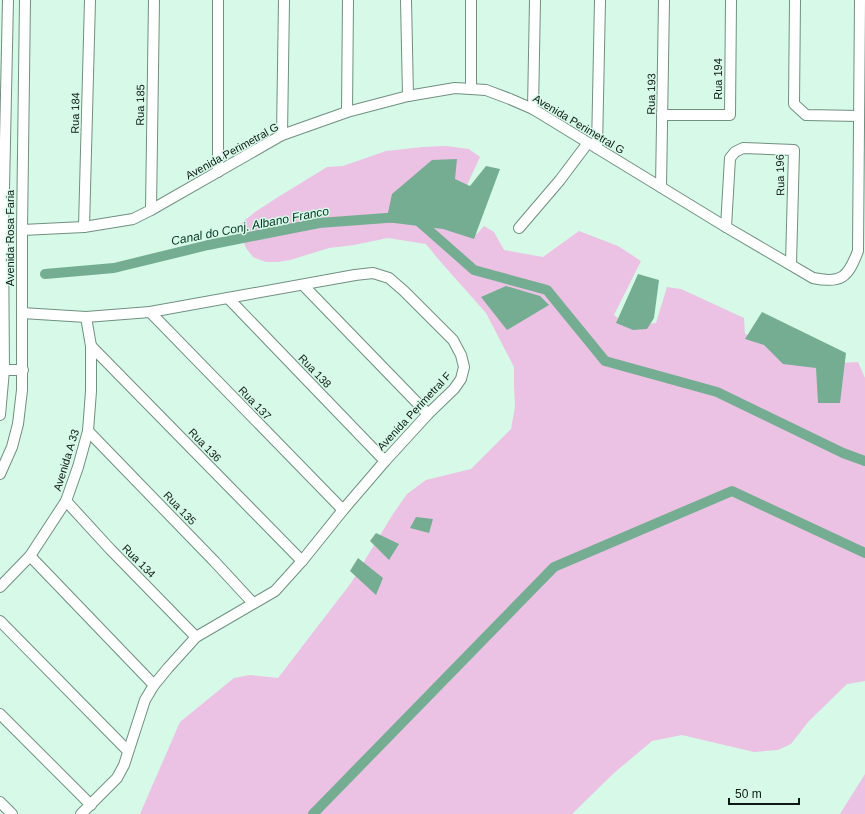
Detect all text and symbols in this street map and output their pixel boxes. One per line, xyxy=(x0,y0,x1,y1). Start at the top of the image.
street label: Rua 194 xyxy=(712,58,724,100)
street label: Rua 193 xyxy=(645,73,657,115)
street label: Rua 185 xyxy=(134,84,146,126)
street label: Rua 184 xyxy=(69,92,81,134)
street label: Avenida Perimetral G xyxy=(531,92,627,156)
street label: Avenida Perimetral G xyxy=(183,120,281,182)
street label: Rua 196 xyxy=(774,154,786,196)
street label: Avenida Rosa Faria xyxy=(4,189,16,286)
water label: Canal do Conj. Albano Franco xyxy=(170,204,330,248)
street label: Rua 138 xyxy=(296,352,334,390)
street label: Avenida Perimetral F xyxy=(375,369,454,453)
street label: Rua 137 xyxy=(236,384,274,422)
street label: Rua 136 xyxy=(186,426,224,464)
street label: Avenida A 33 xyxy=(51,428,81,492)
street label: Rua 135 xyxy=(161,489,199,527)
street label: Rua 134 xyxy=(120,542,158,580)
scale bar xyxy=(729,780,799,806)
text: 50 m xyxy=(735,787,762,801)

